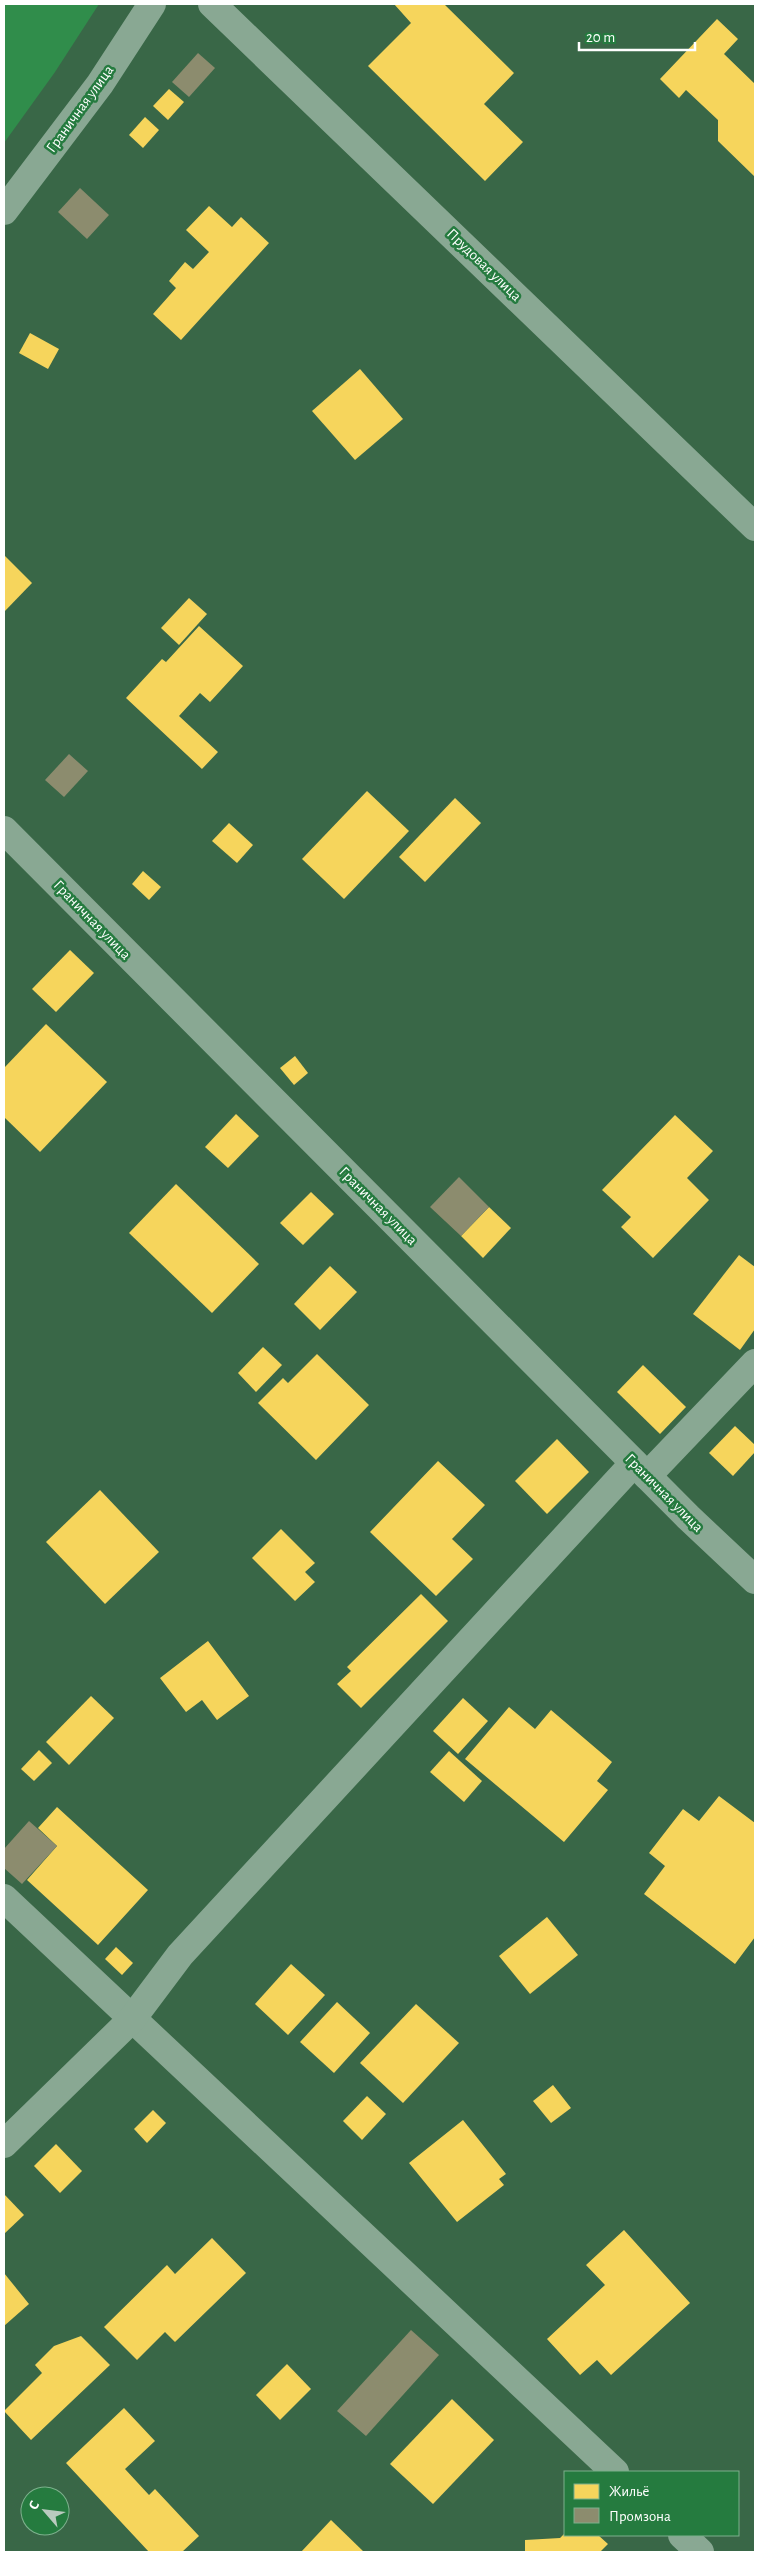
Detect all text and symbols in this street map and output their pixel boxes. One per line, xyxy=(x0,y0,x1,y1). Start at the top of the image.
scale bar xyxy=(579,20,695,52)
text: 20 m xyxy=(586,30,615,45)
street label: Граничная улица xyxy=(43,63,117,155)
street label: Прудовая улица xyxy=(444,226,524,304)
street label: Граничная улица xyxy=(51,878,133,963)
street label: Граничная улица xyxy=(336,1164,420,1248)
street label: Граничная улица xyxy=(622,1451,706,1535)
legend xyxy=(564,2471,739,2536)
text: Жильё xyxy=(609,2484,649,2499)
north arrow xyxy=(20,2486,70,2536)
text: С xyxy=(26,2498,43,2512)
text: Промзона xyxy=(609,2509,671,2524)

